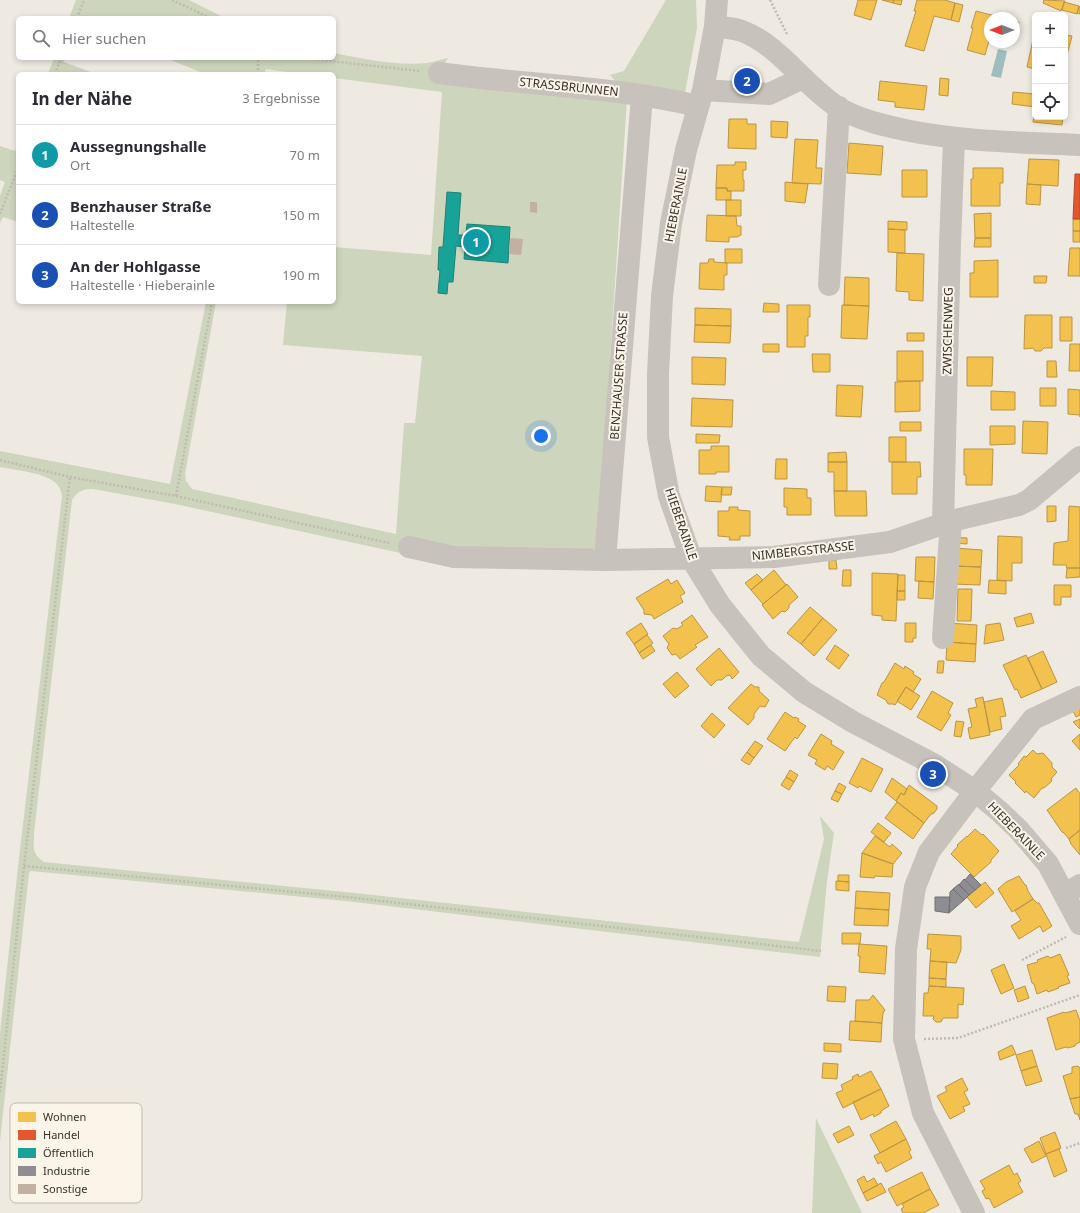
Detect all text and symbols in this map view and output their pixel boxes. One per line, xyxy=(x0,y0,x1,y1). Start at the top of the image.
north arrow xyxy=(984,12,1020,48)
map controls xyxy=(1032,12,1068,120)
button: + xyxy=(1032,12,1068,48)
search box xyxy=(16,16,336,60)
icon: search xyxy=(30,27,52,49)
text: Hier suchen xyxy=(62,28,146,48)
button: − xyxy=(1032,48,1068,84)
pin: 2 xyxy=(734,66,760,96)
street label: STRASSBRUNNEN xyxy=(519,73,619,100)
button: locate xyxy=(1032,84,1068,120)
text: In der Nähe xyxy=(32,87,132,110)
text: 3 Ergebnisse xyxy=(242,89,320,107)
text: Aussegnungshalle xyxy=(70,136,207,156)
text: 1 xyxy=(41,146,49,164)
text: 70 m xyxy=(290,146,320,164)
text: Ort xyxy=(70,156,90,174)
street label: HIEBERAINLE xyxy=(660,166,691,244)
text: Benzhauser Straße xyxy=(70,196,211,216)
text: 2 xyxy=(41,206,49,224)
text: 150 m xyxy=(282,206,320,224)
text: Haltestelle xyxy=(70,216,135,234)
pin: 1 xyxy=(463,227,489,257)
text: An der Hohlgasse xyxy=(70,256,201,276)
text: 3 xyxy=(41,266,49,284)
text: 190 m xyxy=(282,266,320,284)
text: Haltestelle · Hieberainle xyxy=(70,276,215,294)
street label: ZWISCHENWEG xyxy=(938,287,957,375)
street label: BENZHAUSER STRASSE xyxy=(606,312,631,440)
your location xyxy=(531,426,551,446)
street label: HIEBERAINLE xyxy=(661,485,702,562)
street label: NIMBERGSTRASSE xyxy=(751,537,855,564)
pin: 3 xyxy=(920,759,946,789)
street label: HIEBERAINLE xyxy=(984,798,1049,864)
legend xyxy=(10,1103,142,1203)
text: Wohnen xyxy=(43,1109,86,1124)
text: Handel xyxy=(43,1127,80,1142)
text: Öffentlich xyxy=(43,1145,94,1160)
text: Industrie xyxy=(43,1163,90,1178)
text: Sonstige xyxy=(43,1181,88,1196)

